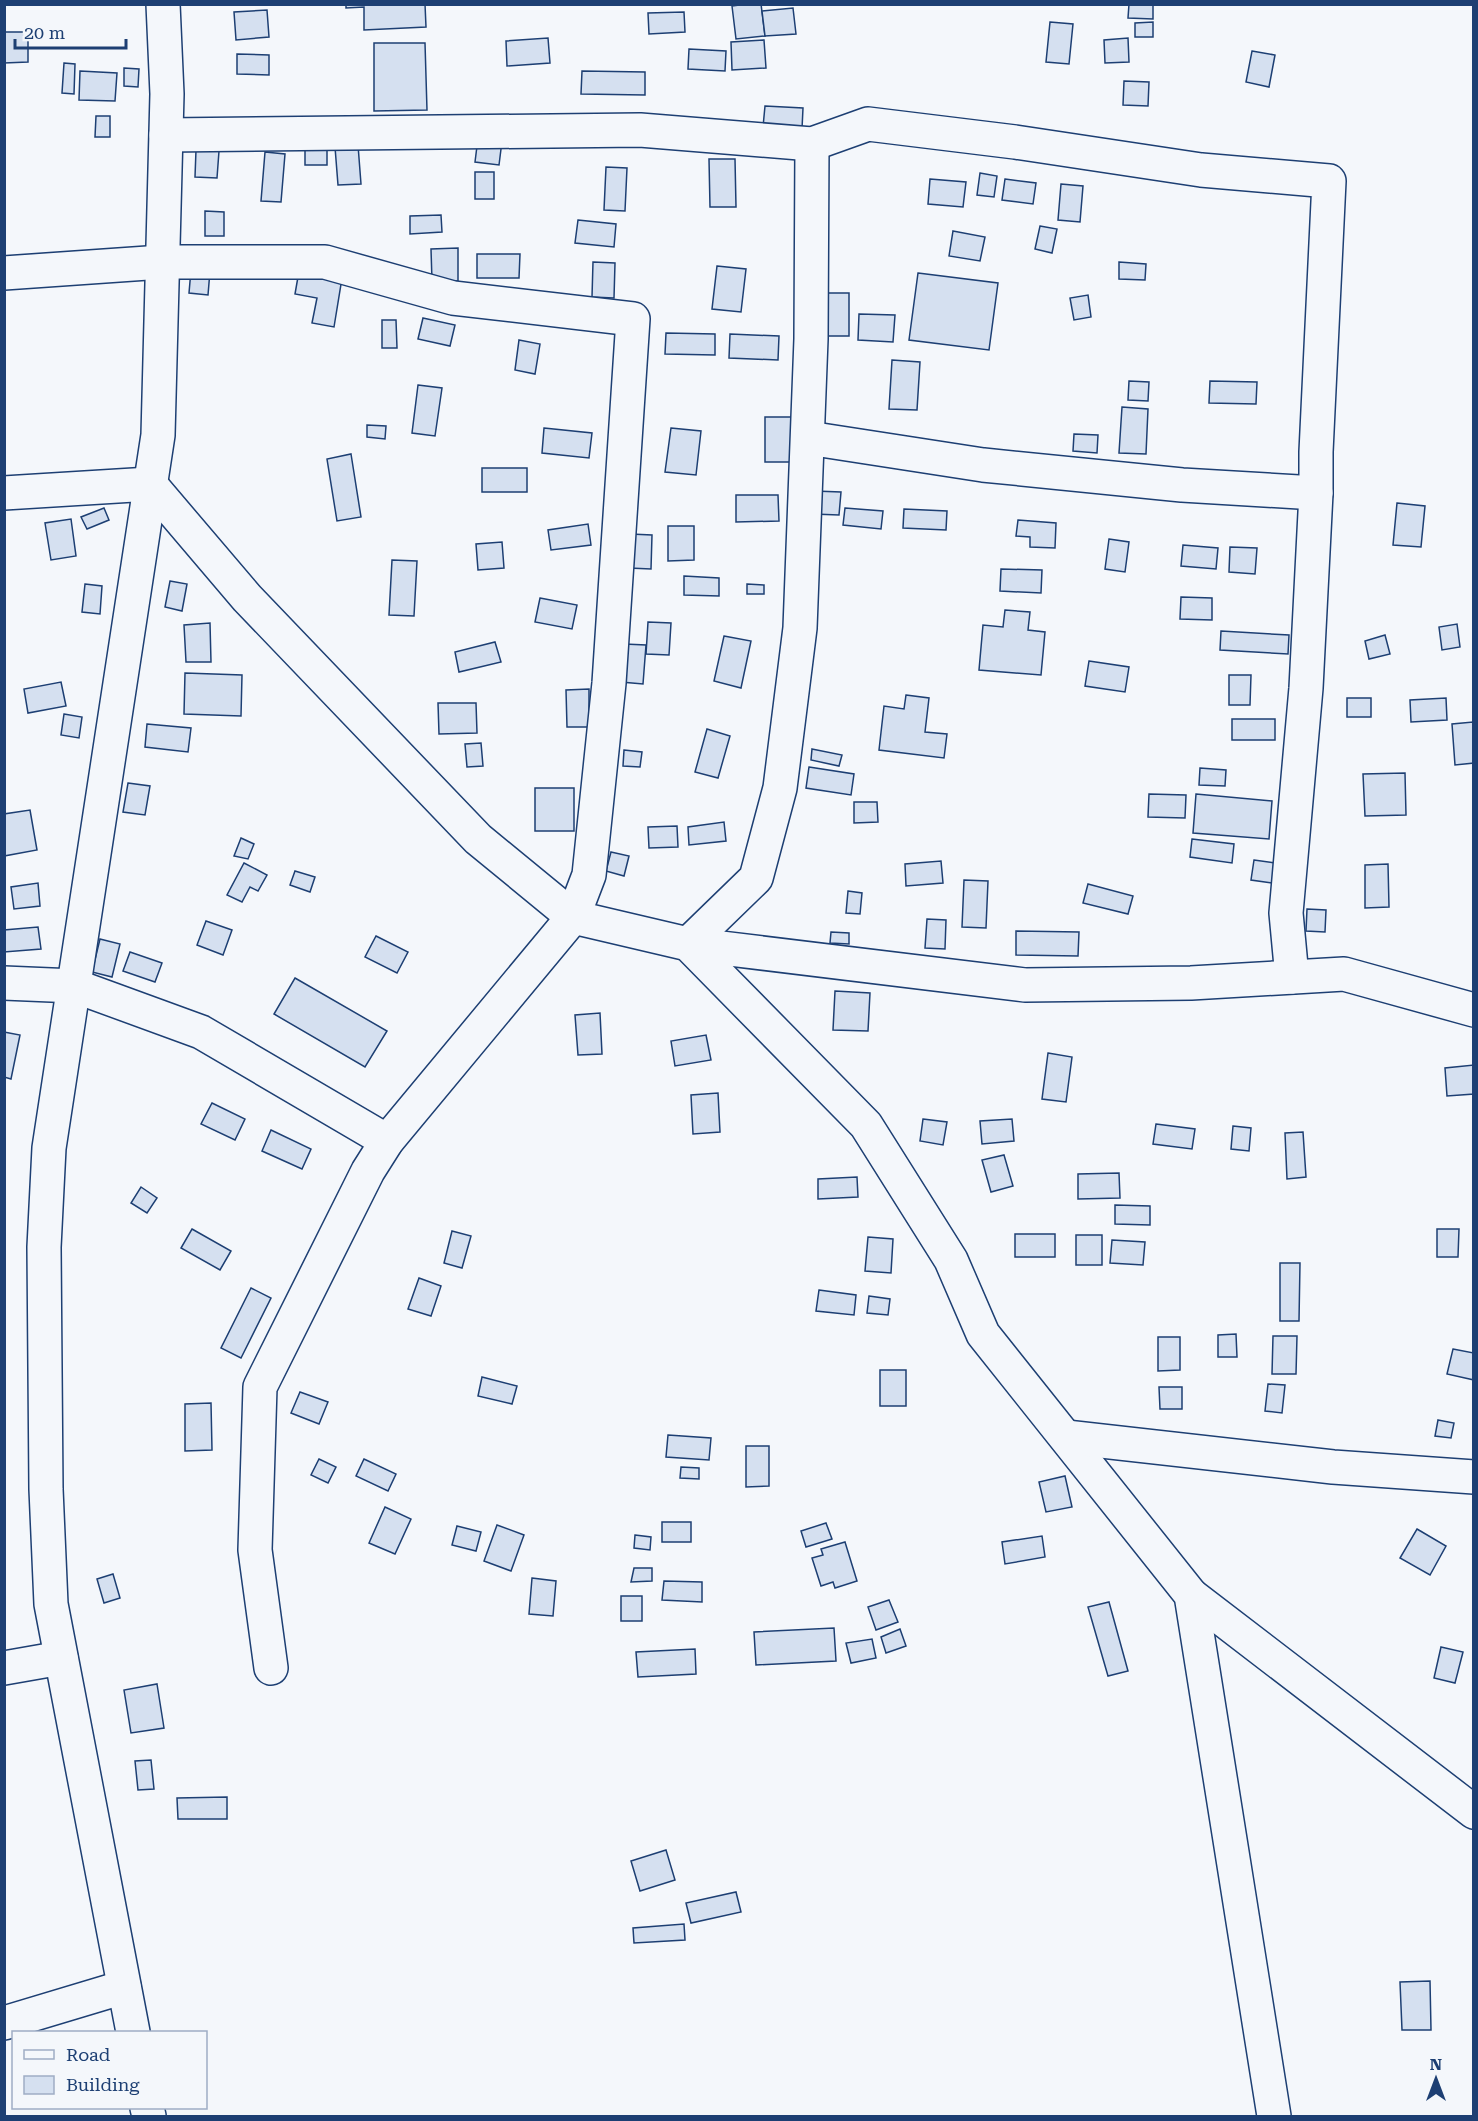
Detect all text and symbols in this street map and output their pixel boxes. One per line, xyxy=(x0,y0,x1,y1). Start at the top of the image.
scale bar xyxy=(15,12,126,50)
text: 20 m xyxy=(24,22,65,43)
legend xyxy=(12,2031,207,2109)
text: Road xyxy=(66,2044,111,2065)
north arrow xyxy=(1406,2049,1466,2109)
text: N xyxy=(1430,2055,1442,2074)
text: Building xyxy=(66,2074,140,2095)

